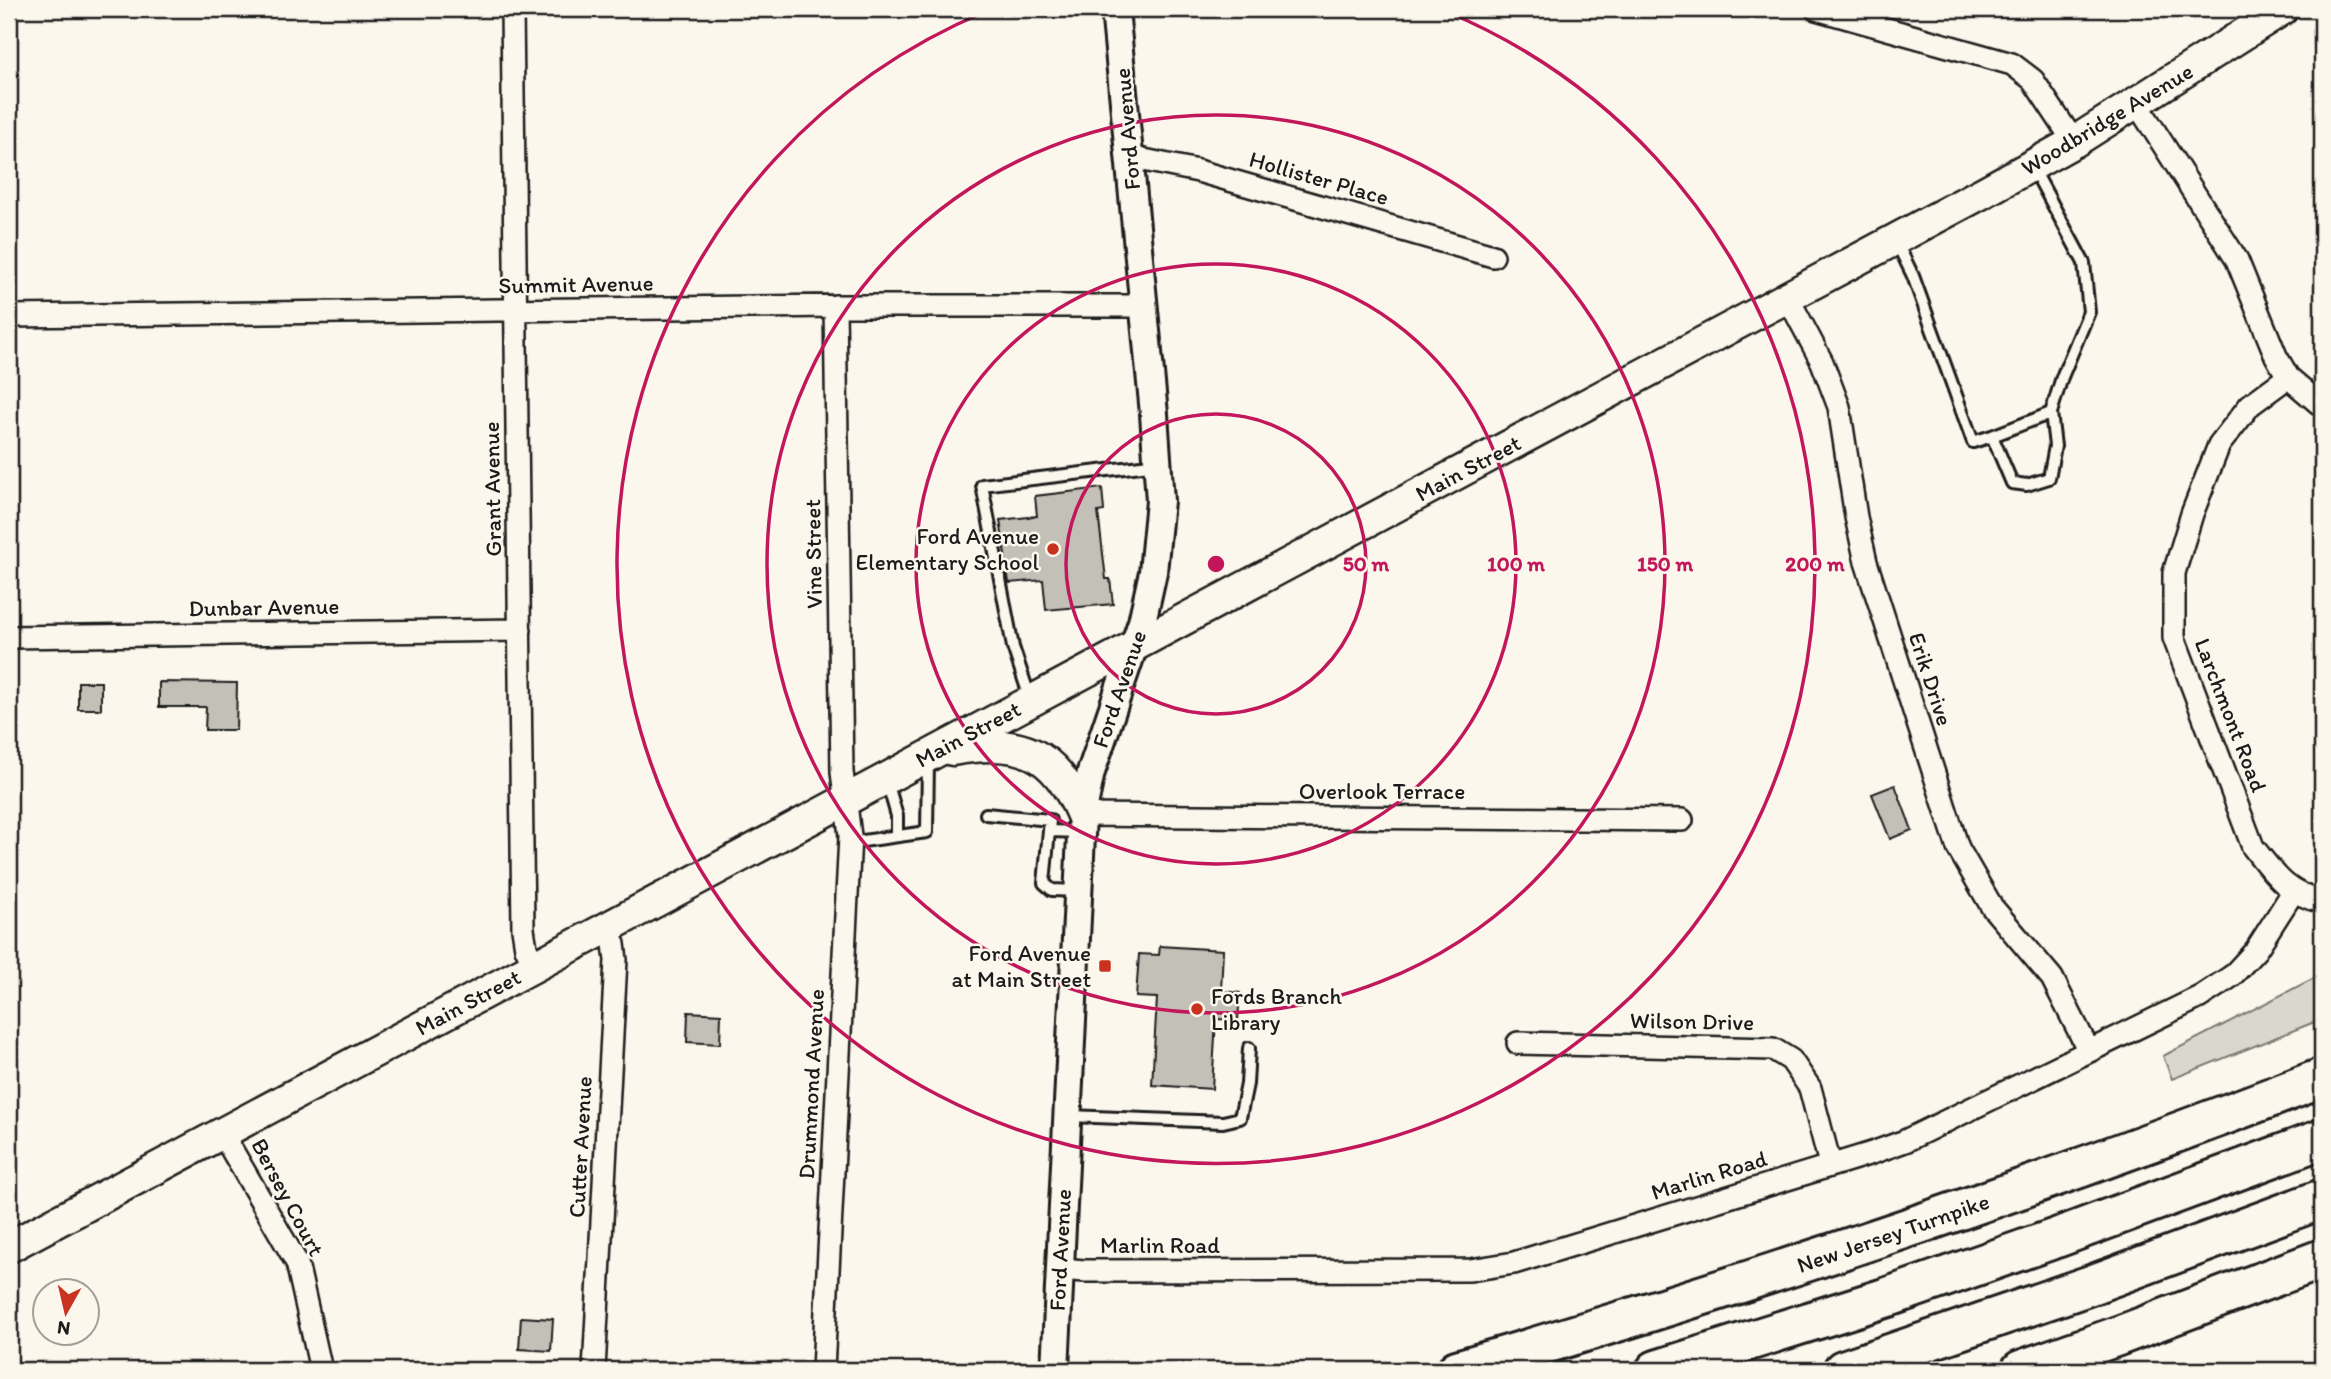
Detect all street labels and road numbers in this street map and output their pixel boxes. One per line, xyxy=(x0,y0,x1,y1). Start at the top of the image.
street label: Woodbridge Avenue xyxy=(2016,57,2198,181)
street label: Ford Avenue xyxy=(1108,67,1146,191)
street label: Hollister Place xyxy=(1246,145,1392,211)
street label: Summit Avenue xyxy=(498,269,654,299)
street label: Grant Avenue xyxy=(477,421,507,557)
street label: Main Street xyxy=(1410,429,1526,507)
street label: Vine Street xyxy=(798,499,828,609)
street label: Dunbar Avenue xyxy=(188,592,340,622)
street label: Ford Avenue xyxy=(1086,627,1152,751)
street label: Erik Drive xyxy=(1903,629,1959,729)
street label: Larchmont Road xyxy=(2189,634,2273,796)
street label: Main Street xyxy=(910,695,1026,773)
street label: Overlook Terrace xyxy=(1299,777,1465,805)
street label: Main Street xyxy=(410,963,526,1041)
street label: Drummond Avenue xyxy=(792,988,830,1180)
street label: Wilson Drive xyxy=(1630,1006,1754,1036)
street label: Cutter Avenue xyxy=(562,1075,598,1219)
street label: Bersey Court xyxy=(245,1133,331,1261)
street label: Marlin Road xyxy=(1647,1144,1771,1206)
street label: New Jersey Turnpike xyxy=(1793,1187,1993,1279)
street label: Ford Avenue xyxy=(1043,1188,1077,1312)
street label: Marlin Road xyxy=(1100,1231,1220,1259)

